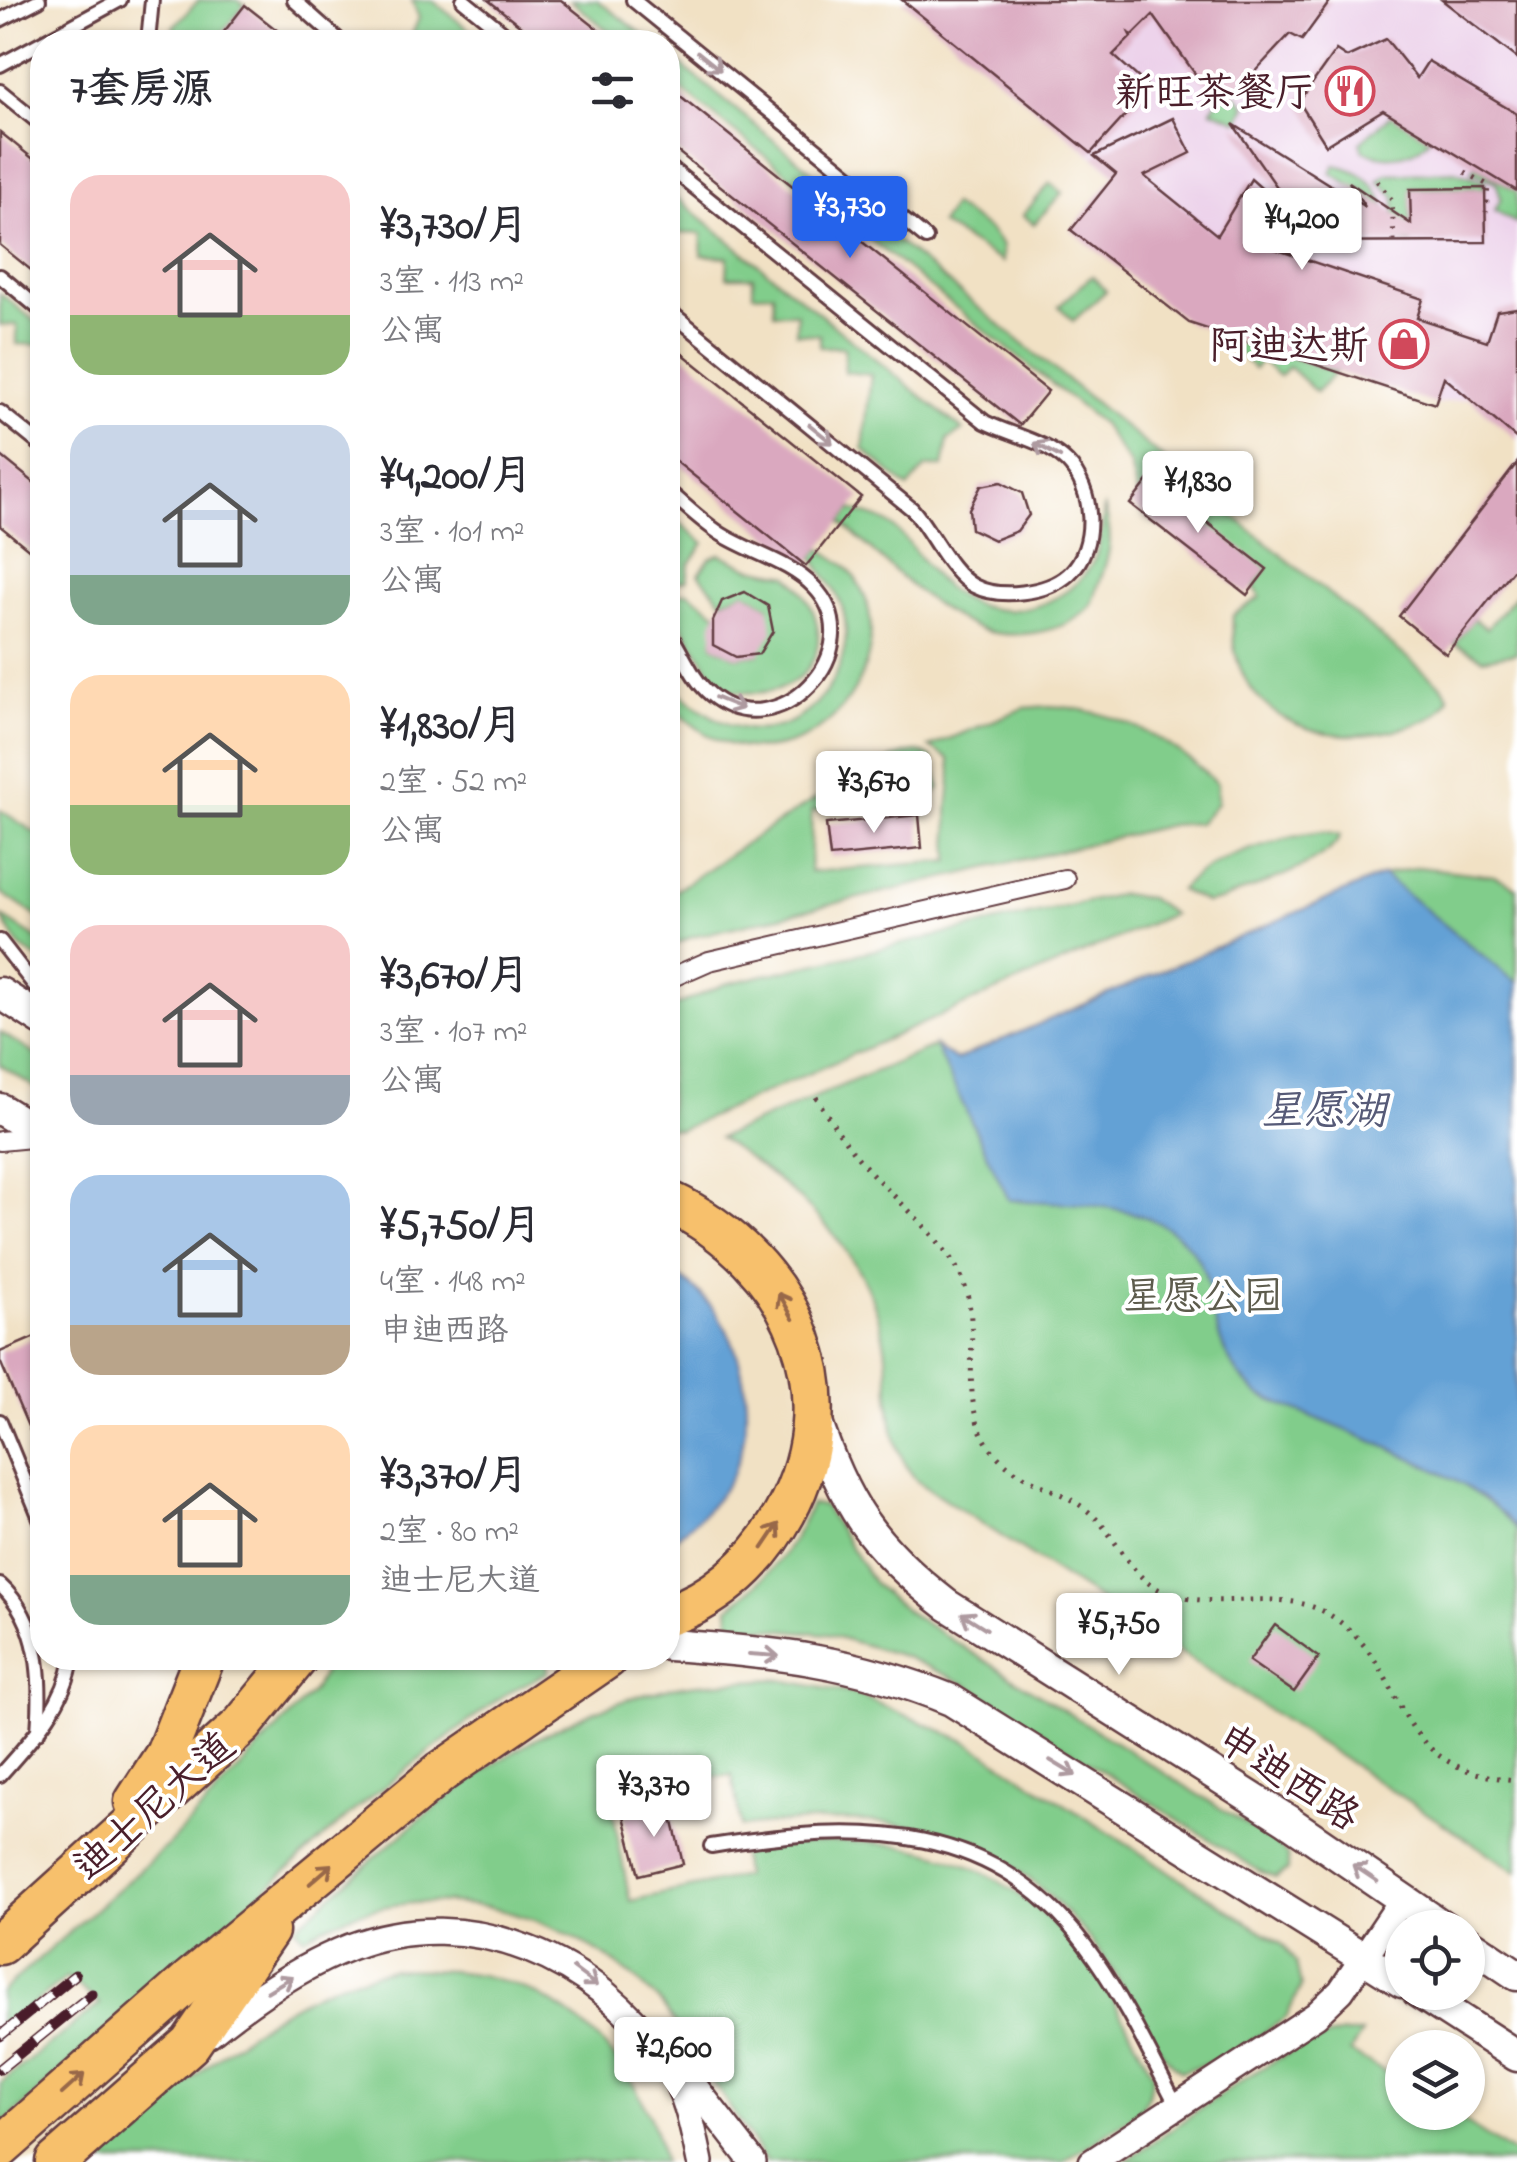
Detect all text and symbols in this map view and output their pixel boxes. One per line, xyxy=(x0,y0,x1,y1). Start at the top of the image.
one-way arrow xyxy=(695,50,722,72)
text: 7套房源 xyxy=(70,61,213,122)
icon: filters xyxy=(585,63,640,118)
restaurant icon: 新旺茶餐厅 xyxy=(1324,65,1376,117)
place label: 新旺茶餐厅 xyxy=(1115,66,1315,125)
pin: ¥3,730 xyxy=(769,176,931,261)
text: ¥3,730 xyxy=(814,185,886,232)
pin: ¥4,200 xyxy=(1221,188,1383,273)
text: ¥3,730/月 xyxy=(380,197,529,258)
text: ¥4,200 xyxy=(1265,197,1339,244)
icon: home xyxy=(150,215,270,335)
text: 3室 · 113 m² xyxy=(380,260,524,307)
text: 公寓 xyxy=(380,309,444,356)
shop icon: 阿迪达斯 xyxy=(1378,318,1430,370)
place label: 阿迪达斯 xyxy=(1209,319,1369,378)
one-way arrow xyxy=(807,423,833,445)
one-way arrow xyxy=(1033,440,1062,459)
text: ¥4,200/月 xyxy=(380,447,533,508)
pin: ¥1,830 xyxy=(1117,451,1279,536)
text: ¥1,830 xyxy=(1164,460,1232,507)
icon: home xyxy=(150,465,270,585)
text: 3室 · 101 m² xyxy=(380,510,525,557)
text: 公寓 xyxy=(380,559,444,606)
one-way arrow xyxy=(713,695,744,713)
text: ¥1,830/月 xyxy=(380,697,523,758)
icon: home xyxy=(150,715,270,835)
pin: ¥3,670 xyxy=(793,751,955,836)
text: 2室 · 52 m² xyxy=(380,760,527,807)
text: ¥3,670 xyxy=(838,760,910,807)
text: 公寓 xyxy=(380,809,444,856)
text: ¥3,670/月 xyxy=(380,947,530,1008)
icon: home xyxy=(150,965,270,1085)
text: 3室 · 107 m² xyxy=(380,1010,528,1057)
text: 公寓 xyxy=(380,1059,444,1106)
water label: 星愿湖 xyxy=(1261,1083,1391,1144)
text: ¥5,750/月 xyxy=(380,1197,542,1258)
icon: home xyxy=(150,1215,270,1335)
text: 4室 · 148 m² xyxy=(380,1260,526,1307)
park label: 星愿公园 xyxy=(1123,1270,1283,1329)
one-way arrow xyxy=(775,1291,795,1321)
text: 申迪西路 xyxy=(380,1309,508,1356)
text: ¥3,370/月 xyxy=(380,1447,529,1508)
icon: home xyxy=(150,1465,270,1585)
text: 2室 · 80 m² xyxy=(380,1510,519,1557)
one-way arrow xyxy=(760,1522,781,1550)
text: 迪士尼大道 xyxy=(380,1559,540,1606)
pin: ¥5,750 xyxy=(1038,1593,1200,1678)
text: ¥5,750 xyxy=(1078,1602,1160,1649)
one-way arrow xyxy=(960,1611,988,1632)
one-way arrow xyxy=(748,1645,780,1664)
street label: 申迪西路 xyxy=(1203,1711,1370,1848)
street label: 迪士尼大道 xyxy=(62,1720,250,1897)
pin: ¥3,370 xyxy=(573,1755,735,1840)
one-way arrow xyxy=(1049,1758,1077,1778)
text: ¥3,370 xyxy=(618,1764,690,1811)
one-way arrow xyxy=(308,1862,333,1885)
one-way arrow xyxy=(1351,1863,1379,1884)
map controls xyxy=(1385,1910,1485,2130)
button: locate xyxy=(1385,1910,1485,2010)
one-way arrow xyxy=(571,1967,598,1988)
one-way arrow xyxy=(265,1974,294,1994)
pin: ¥2,600 xyxy=(593,2017,755,2102)
text: ¥2,600 xyxy=(636,2026,712,2073)
button: layers xyxy=(1385,2030,1485,2130)
one-way arrow xyxy=(60,2072,85,2095)

